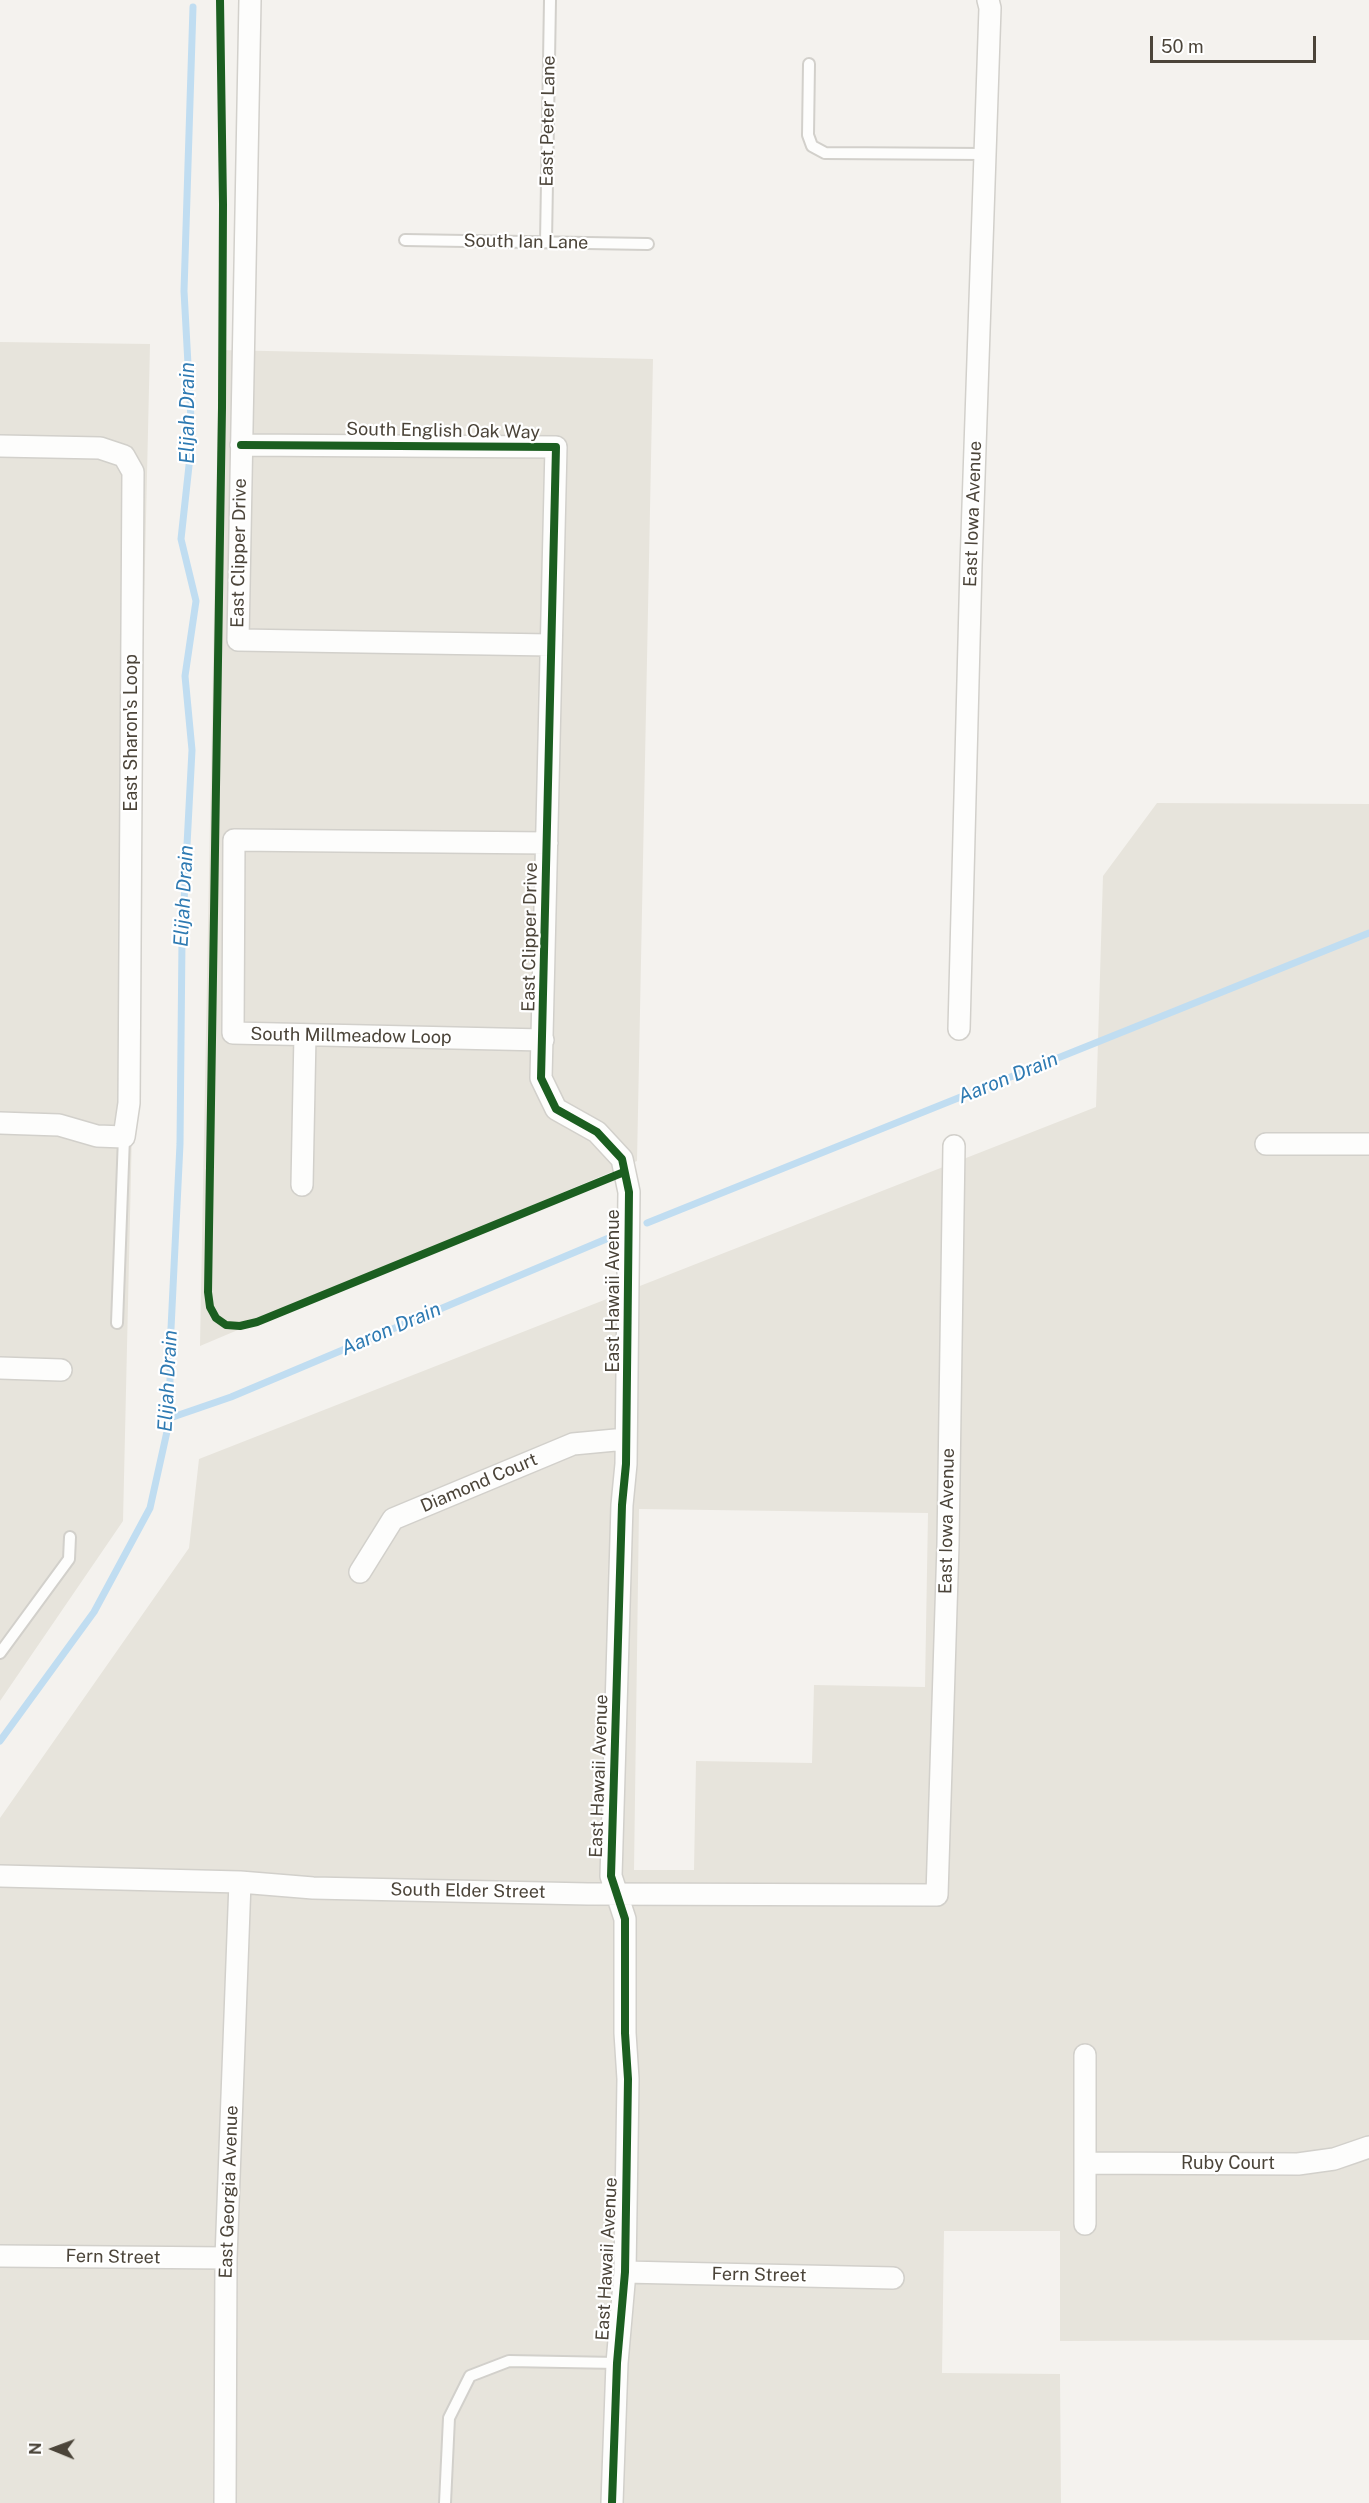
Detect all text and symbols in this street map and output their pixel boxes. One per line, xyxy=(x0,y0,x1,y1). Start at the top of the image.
scale bar xyxy=(1153,24,1320,62)
text: 50 m xyxy=(1161,36,1204,57)
street label: East Peter Lane xyxy=(536,55,560,187)
street label: South Ian Lane xyxy=(463,230,589,254)
water label: Elijah Drain xyxy=(176,362,200,464)
street label: South English Oak Way xyxy=(346,419,540,443)
street label: East Iowa Avenue xyxy=(960,441,986,587)
street label: East Clipper Drive xyxy=(227,478,251,628)
street label: East Sharon's Loop xyxy=(120,654,142,812)
water label: Elijah Drain xyxy=(169,845,199,947)
street label: East Clipper Drive xyxy=(518,862,542,1012)
street label: South Millmeadow Loop xyxy=(250,1023,452,1049)
water label: Aaron Drain xyxy=(954,1047,1062,1109)
street label: East Hawaii Avenue xyxy=(602,1209,624,1373)
water label: Aaron Drain xyxy=(338,1297,444,1361)
water label: Elijah Drain xyxy=(153,1330,183,1432)
street label: East Iowa Avenue xyxy=(935,1448,959,1594)
street label: Diamond Court xyxy=(417,1449,541,1517)
street label: East Hawaii Avenue xyxy=(585,1694,613,1858)
street label: South Elder Street xyxy=(390,1879,546,1903)
street label: East Georgia Avenue xyxy=(215,2105,243,2279)
street label: Ruby Court xyxy=(1181,2152,1275,2174)
street label: East Hawaii Avenue xyxy=(592,2177,622,2341)
street label: Fern Street xyxy=(65,2245,161,2269)
street label: Fern Street xyxy=(711,2263,807,2287)
north arrow xyxy=(24,2419,84,2479)
text: N xyxy=(26,2442,45,2455)

